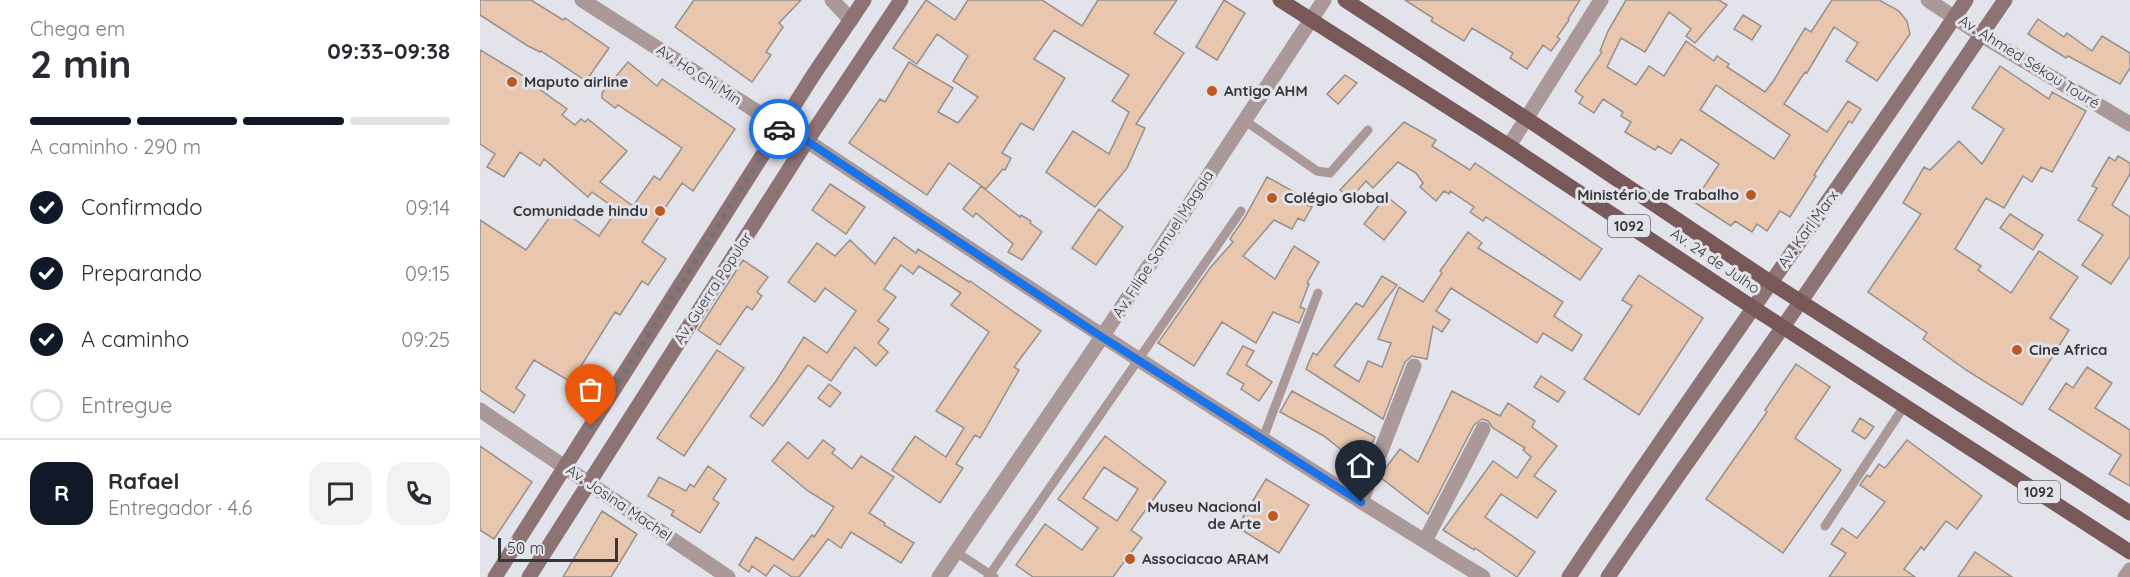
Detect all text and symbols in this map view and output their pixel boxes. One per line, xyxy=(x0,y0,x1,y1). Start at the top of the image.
street label: Av. Ahmed Sékou Touré xyxy=(1955,10,2103,113)
text: Chega em xyxy=(30,16,125,41)
text: 09:33–09:38 xyxy=(327,37,450,65)
text: 2 min xyxy=(30,39,132,88)
street label: Av. Ho Chi Min xyxy=(653,40,746,109)
place label: Maputo airline xyxy=(524,72,629,91)
marker: Maputo airline xyxy=(505,75,519,89)
place label: Antigo AHM xyxy=(1224,81,1308,100)
marker: Antigo AHM xyxy=(1205,84,1219,98)
courier xyxy=(749,99,809,159)
icon: car xyxy=(763,113,796,146)
text: A caminho · 290 m xyxy=(30,134,201,159)
street label: Av. Filipe Samuel Magaia xyxy=(1108,166,1217,321)
place label: Ministério de Trabalho xyxy=(1577,185,1739,204)
street label: Av. Karl Marx xyxy=(1773,186,1842,271)
place label: Colégio Global xyxy=(1284,188,1389,207)
marker: Ministério de Trabalho xyxy=(1744,188,1758,202)
icon: check xyxy=(30,191,63,224)
marker: Colégio Global xyxy=(1265,191,1279,205)
text: Confirmado xyxy=(81,193,202,221)
text: 09:14 xyxy=(406,195,450,220)
place label: Comunidade hindu xyxy=(513,201,648,220)
marker: Comunidade hindu xyxy=(653,204,667,218)
road number: 1092 xyxy=(1608,215,1650,237)
street label: Av. 24 de Julho xyxy=(1667,224,1764,298)
street label: Av. Guerra Popular xyxy=(669,228,756,347)
icon: check xyxy=(30,257,63,290)
text: Preparando xyxy=(81,259,202,287)
text: 09:15 xyxy=(405,261,450,286)
icon: check xyxy=(30,323,63,356)
text: A caminho xyxy=(81,325,189,353)
text: 09:25 xyxy=(401,327,450,352)
place label: Cine Africa xyxy=(2029,340,2107,359)
marker: Cine Africa xyxy=(2010,343,2024,357)
pin xyxy=(565,364,616,426)
icon: bag xyxy=(574,373,607,406)
text: Entregue xyxy=(81,391,172,419)
pin xyxy=(1335,440,1386,502)
icon: home xyxy=(1344,449,1377,482)
street label: Av. Josina Machel xyxy=(563,460,676,545)
button: chat xyxy=(309,462,372,525)
button: phone xyxy=(387,462,450,525)
text: Rafael xyxy=(108,467,179,495)
text: R xyxy=(54,479,69,507)
road number: 1092 xyxy=(2018,481,2060,503)
text: Entregador · 4.6 xyxy=(108,495,252,520)
place label: Museu Nacional de Arte xyxy=(1147,497,1261,533)
marker: Museu Nacional de Arte xyxy=(1266,509,1280,523)
scale bar xyxy=(498,535,618,562)
text: 50 m xyxy=(507,538,544,558)
place label: Associacao ARAM xyxy=(1142,549,1269,568)
marker: Associacao ARAM xyxy=(1123,552,1137,566)

